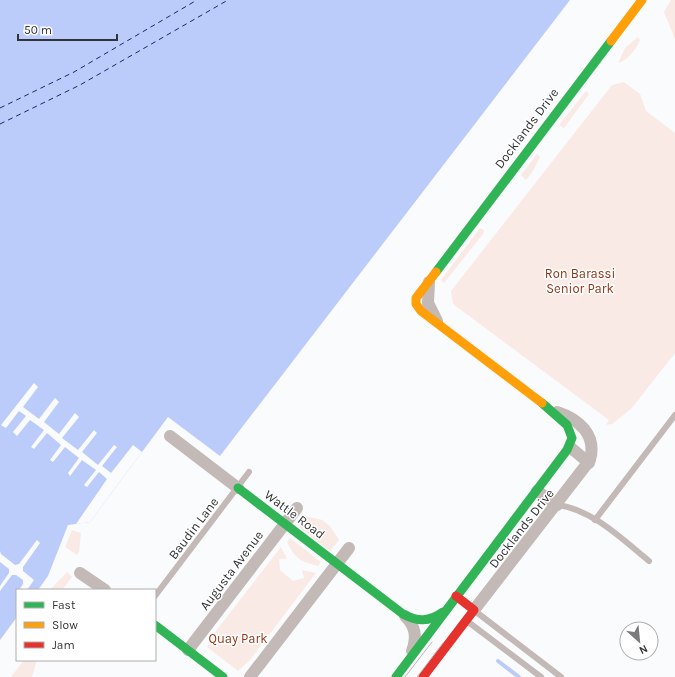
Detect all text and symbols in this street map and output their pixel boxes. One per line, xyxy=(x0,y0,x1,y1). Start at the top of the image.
scale bar xyxy=(18,16,117,42)
text: 50 m xyxy=(24,23,52,37)
street label: Docklands Drive xyxy=(491,85,562,171)
park label: Ron Barassi Senior Park xyxy=(545,266,615,296)
street label: Docklands Drive xyxy=(486,485,557,571)
street label: Wattle Road xyxy=(262,487,328,542)
street label: Baudin Lane xyxy=(165,494,222,562)
street label: Augusta Avenue xyxy=(197,527,266,613)
legend xyxy=(16,589,156,661)
text: Fast xyxy=(52,598,76,612)
text: Slow xyxy=(52,618,78,632)
north arrow xyxy=(619,621,659,661)
park label: Quay Park xyxy=(208,631,268,646)
text: Jam xyxy=(52,638,75,652)
text: N xyxy=(637,642,650,657)

